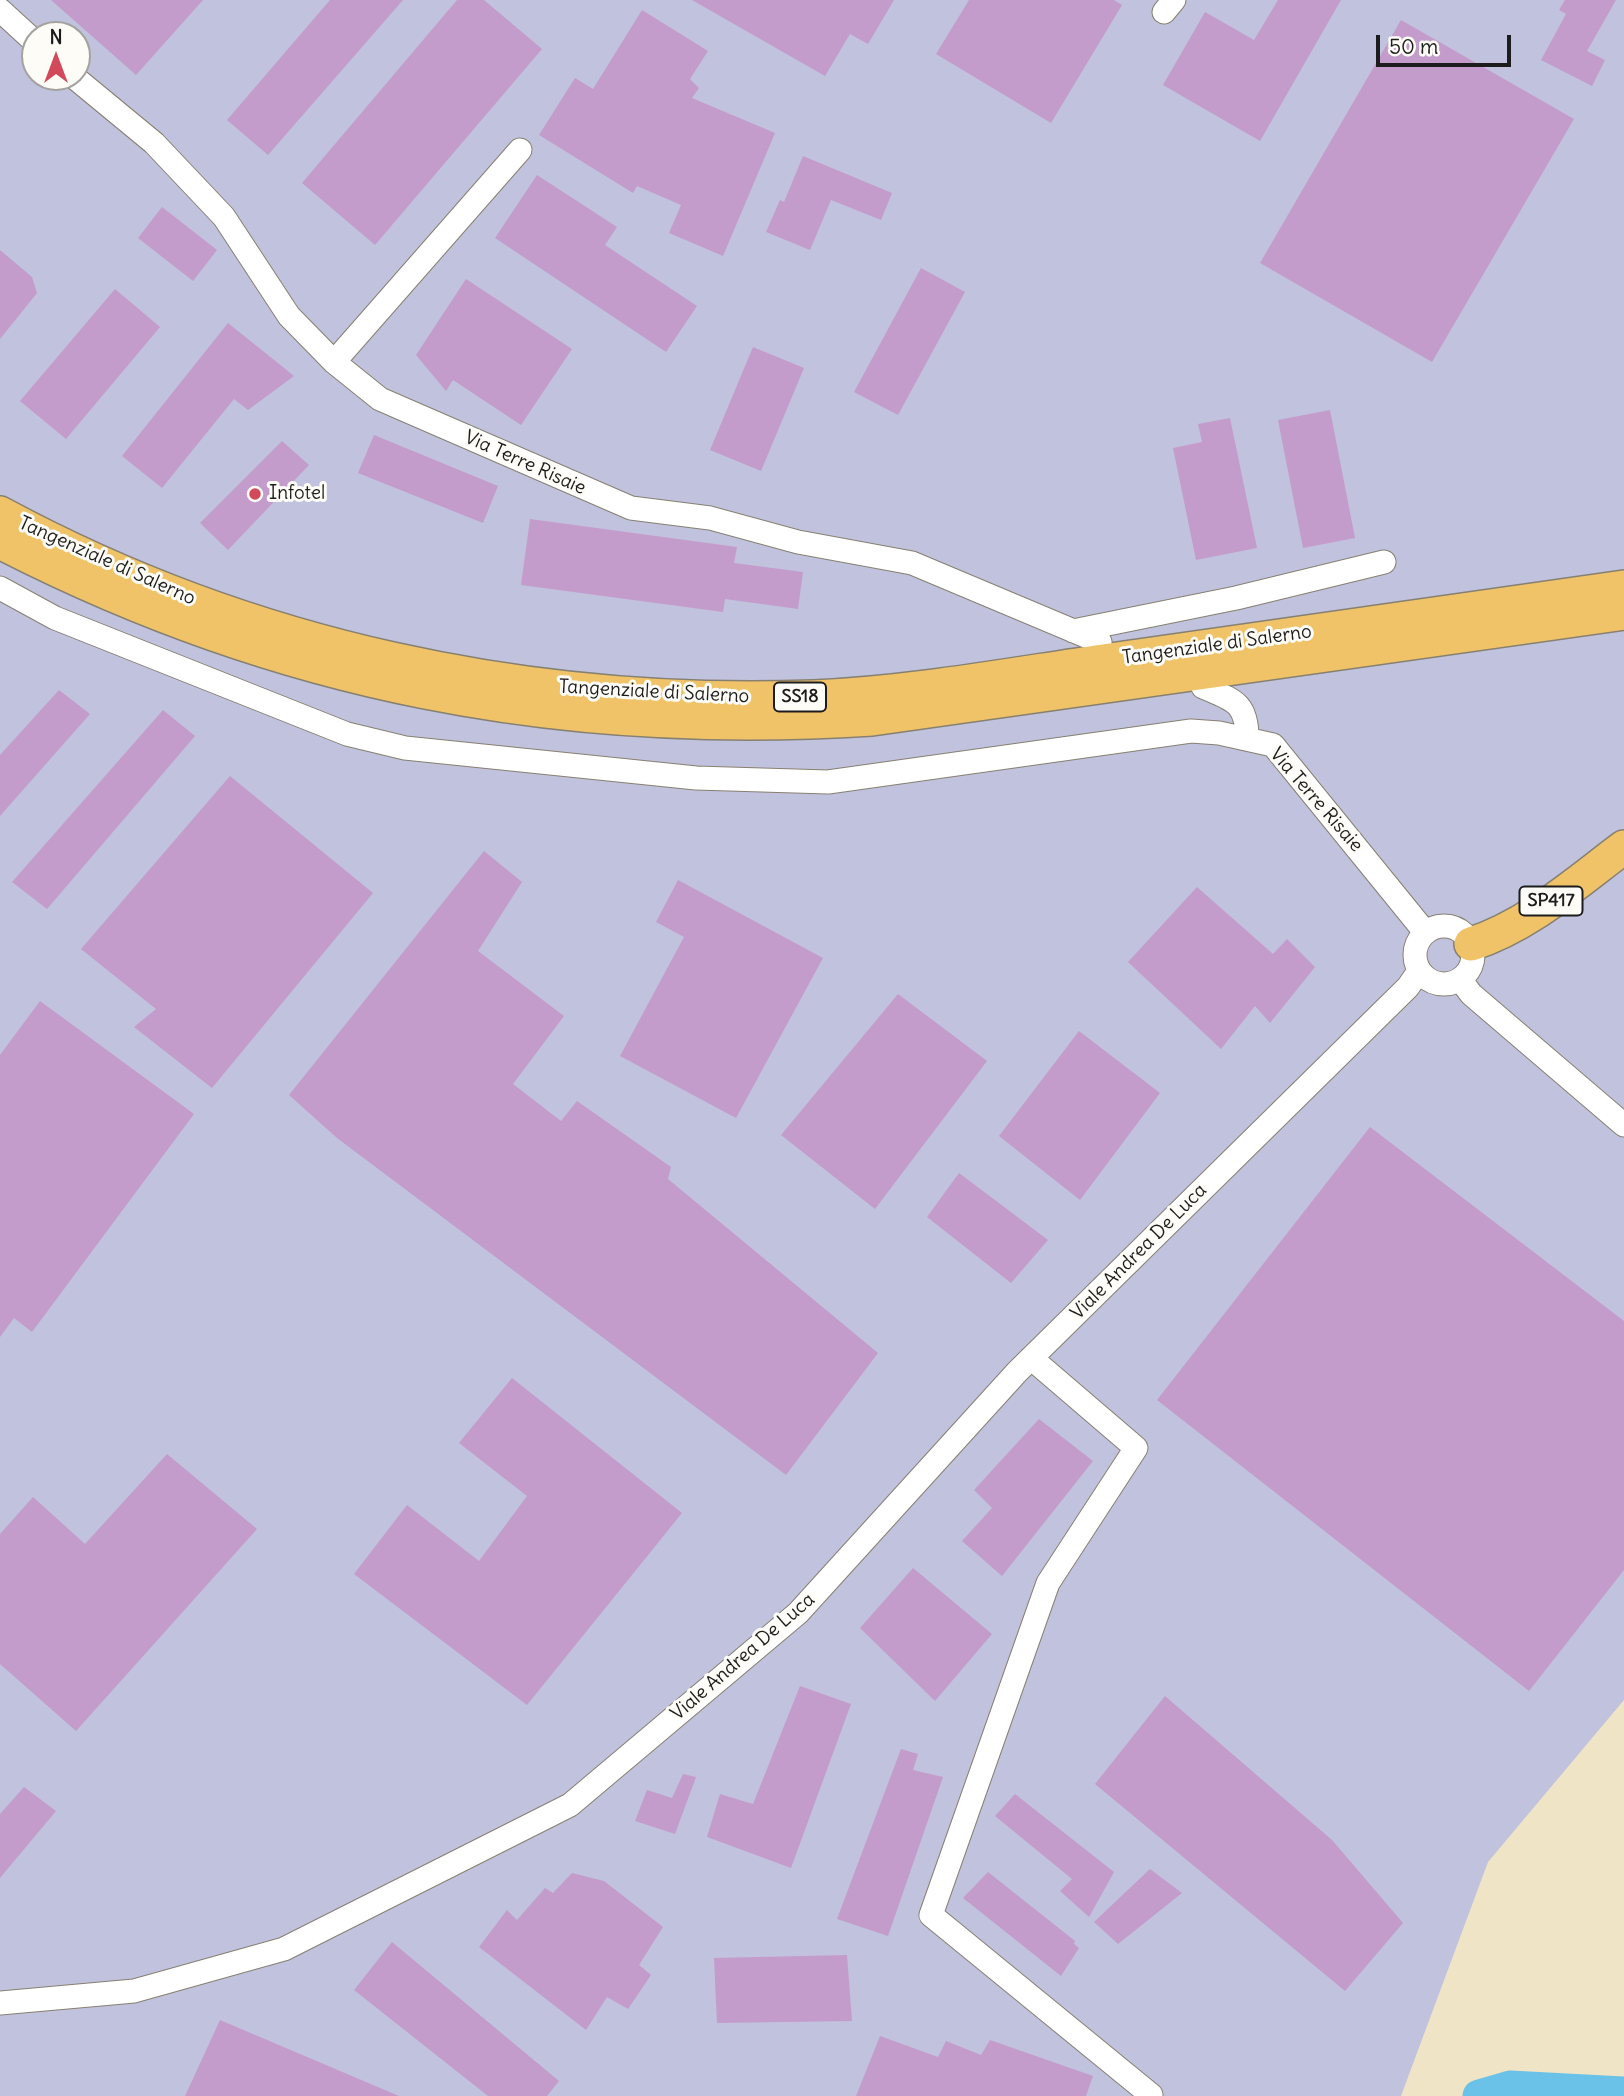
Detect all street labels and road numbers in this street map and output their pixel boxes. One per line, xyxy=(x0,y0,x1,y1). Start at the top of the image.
street label: Via Terre Risaie xyxy=(461,426,589,500)
street label: Tangenziale di Salerno xyxy=(15,512,199,610)
street label: Tangenziale di Salerno xyxy=(1121,620,1313,670)
street label: Tangenziale di Salerno xyxy=(558,676,750,708)
road number: SS18 xyxy=(774,682,826,712)
street label: Via Terre Risaie xyxy=(1265,743,1367,857)
road number: SP417 xyxy=(1520,887,1582,916)
street label: Viale Andrea De Luca xyxy=(1066,1179,1212,1325)
street label: Viale Andrea De Luca xyxy=(667,1588,819,1726)

